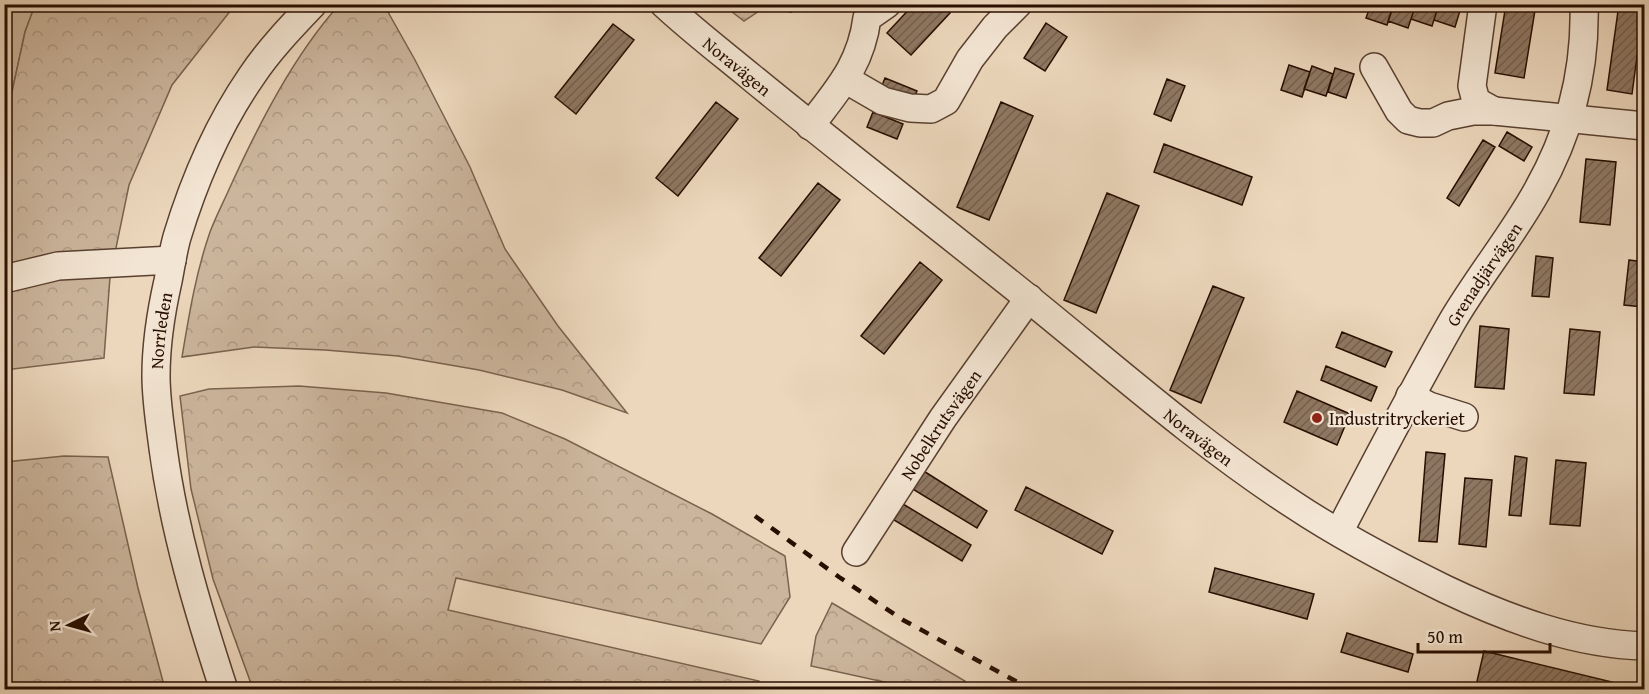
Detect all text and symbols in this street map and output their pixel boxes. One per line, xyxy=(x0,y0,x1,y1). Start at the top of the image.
street label: Noravägen xyxy=(697,30,777,102)
street label: Grenadjärvägen xyxy=(1439,217,1528,331)
street label: Norrleden xyxy=(143,290,179,370)
street label: Nobelkrutsvägen xyxy=(893,363,988,485)
street label: Noravägen xyxy=(1158,401,1239,472)
place label: Industritryckeriet xyxy=(1329,405,1466,432)
marker: Industritryckeriet xyxy=(1310,411,1324,425)
north arrow xyxy=(39,595,99,655)
scale bar xyxy=(1418,616,1550,654)
text: N xyxy=(42,620,66,633)
text: 50 m xyxy=(1427,623,1463,650)

